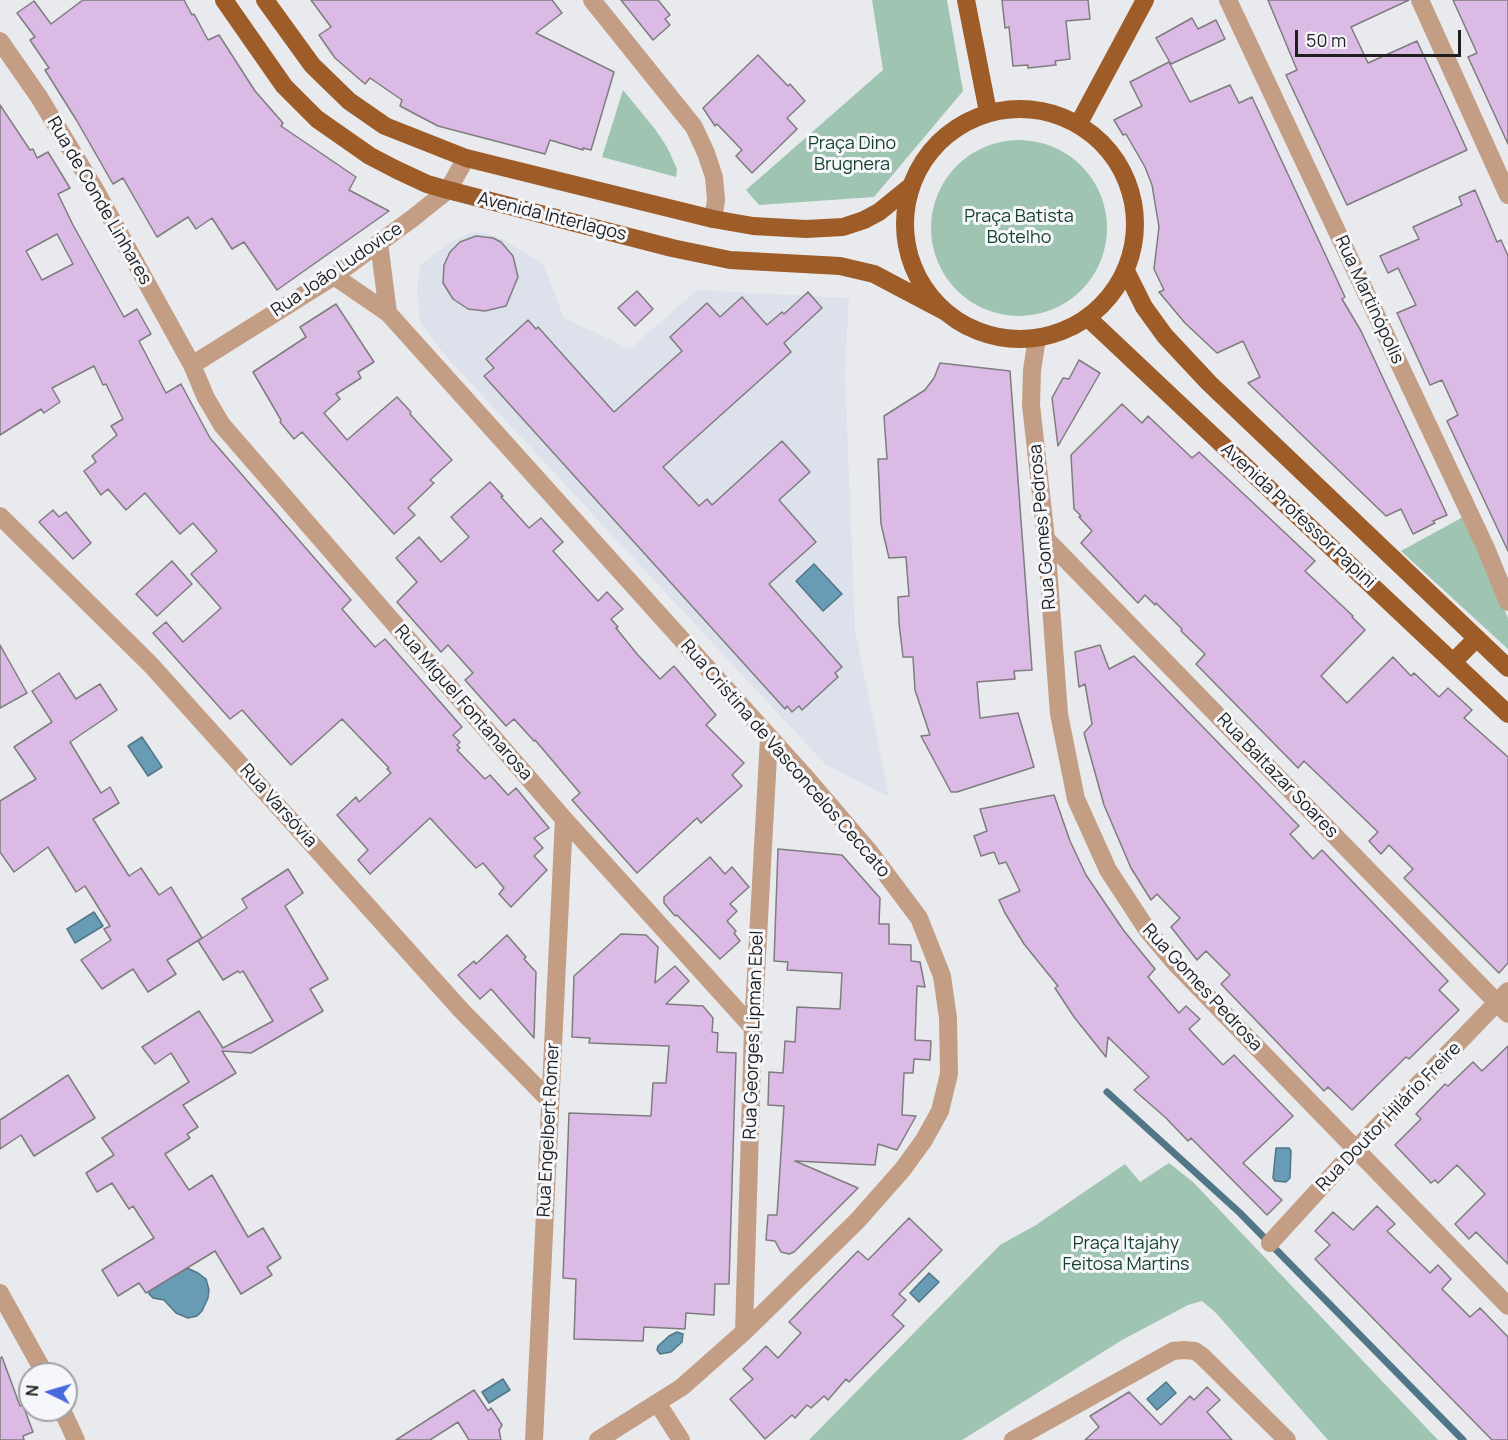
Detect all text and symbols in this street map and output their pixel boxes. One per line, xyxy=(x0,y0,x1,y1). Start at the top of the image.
scale bar xyxy=(1298,18,1464,56)
text: 50 m xyxy=(1306,28,1346,52)
street label: Rua de Conde Linhares xyxy=(42,113,156,289)
park label: Praça Dino Brugnera xyxy=(808,133,896,176)
street label: Avenida Interlagos xyxy=(475,188,629,246)
park label: Praça Batista Botelho xyxy=(964,206,1074,248)
street label: Rua João Ludovice xyxy=(267,218,407,322)
street label: Rua Martinópolis xyxy=(1330,232,1408,368)
street label: Avenida Professor Papini xyxy=(1216,439,1380,593)
street label: Rua Gomes Pedrosa xyxy=(1025,443,1061,611)
street label: Rua Miguel Fontanarosa xyxy=(390,621,536,785)
street label: Rua Cristina de Vasconcelos Ceccato xyxy=(676,636,894,882)
street label: Rua Baltazar Soares xyxy=(1212,709,1342,843)
street label: Rua Varsóvia xyxy=(235,760,321,852)
street label: Rua Gomes Pedrosa xyxy=(1137,920,1267,1056)
street label: Rua Georges Lipman Ebel xyxy=(740,930,768,1140)
street label: Rua Doutor Hilário Freire xyxy=(1312,1038,1466,1196)
street label: Rua Engelbert Romer xyxy=(534,1042,564,1218)
park label: Praça Itajahy Feitosa Martins xyxy=(1062,1233,1190,1276)
north arrow xyxy=(18,1362,78,1422)
text: N xyxy=(21,1384,44,1397)

